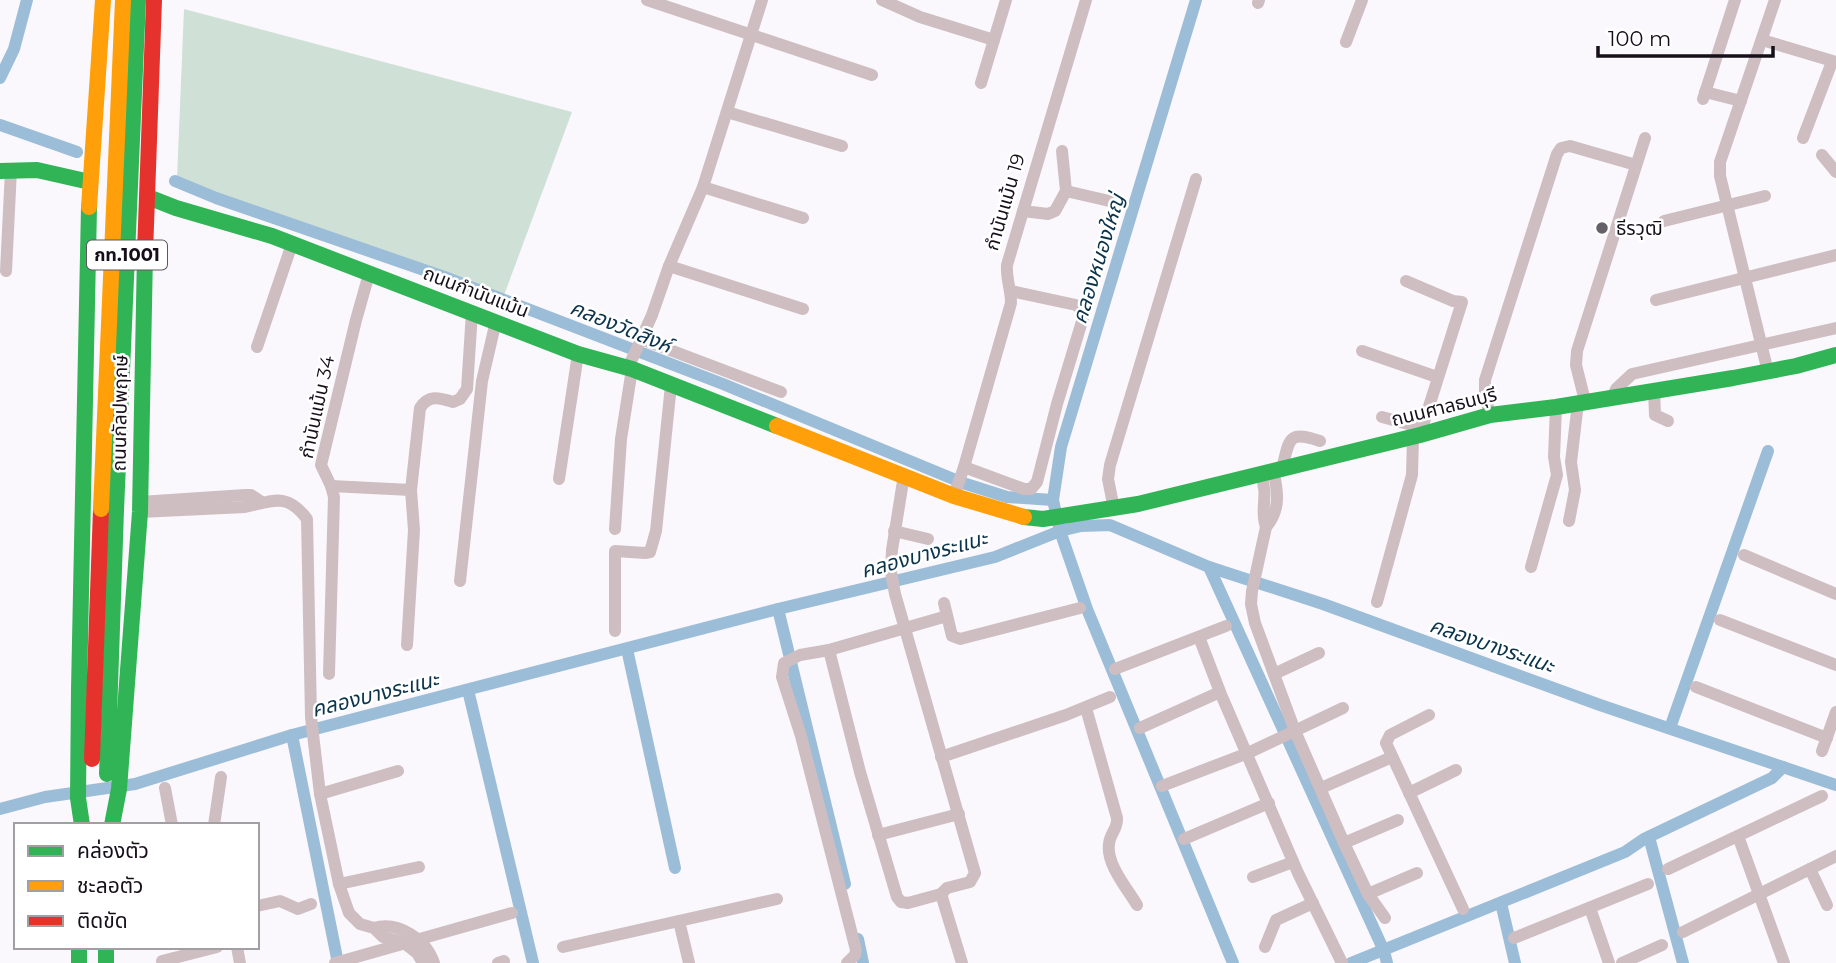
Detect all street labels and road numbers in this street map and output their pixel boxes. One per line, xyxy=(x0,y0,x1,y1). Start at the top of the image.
street label: กำนันแม้น 19 xyxy=(980,151,1030,253)
road number: กท.1001 xyxy=(87,241,167,270)
street label: ถนนกำนันแม้น xyxy=(420,261,532,323)
street label: กำนันแม้น 34 xyxy=(295,353,339,461)
street label: ถนนกัลปพฤกษ์ xyxy=(107,354,133,472)
street label: ถนนศาลธนบุรี xyxy=(1389,383,1499,431)

